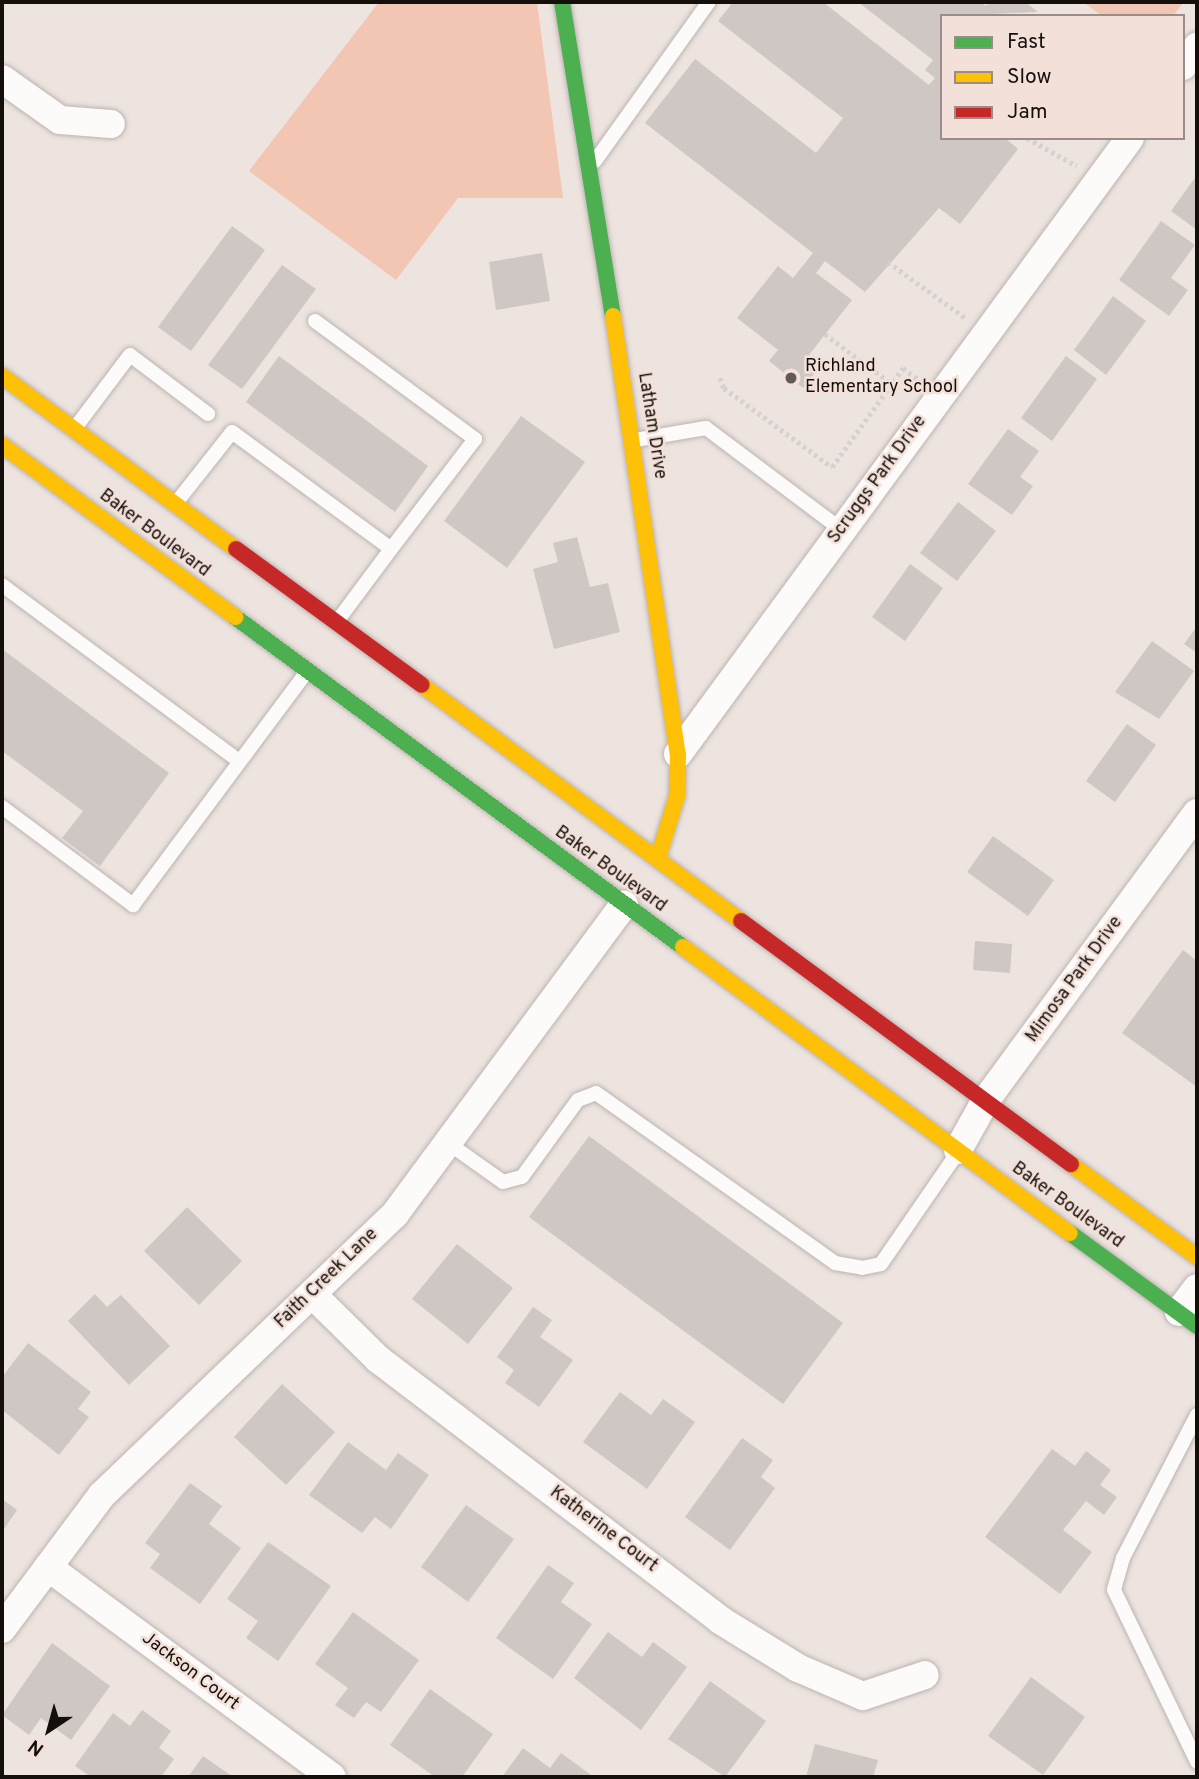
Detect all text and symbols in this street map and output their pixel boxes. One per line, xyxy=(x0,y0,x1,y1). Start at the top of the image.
legend xyxy=(940,14,1185,140)
text: Fast xyxy=(1007,29,1046,56)
text: Slow xyxy=(1007,64,1052,91)
text: Jam xyxy=(1007,99,1048,126)
place label: Richland Elementary School xyxy=(805,357,958,400)
marker: Richland Elementary School xyxy=(783,370,799,386)
street label: Latham Drive xyxy=(632,371,670,481)
street label: Scruggs Park Drive xyxy=(824,412,932,548)
street label: Baker Boulevard xyxy=(94,485,214,583)
street label: Baker Boulevard xyxy=(550,822,670,918)
street label: Mimosa Park Drive xyxy=(1022,913,1128,1047)
street label: Baker Boulevard xyxy=(1007,1158,1127,1254)
street label: Faith Creek Lane xyxy=(271,1224,383,1334)
street label: Katherine Court xyxy=(545,1482,661,1578)
street label: Jackson Court xyxy=(137,1628,243,1716)
north arrow xyxy=(14,1695,84,1765)
text: N xyxy=(24,1733,49,1761)

